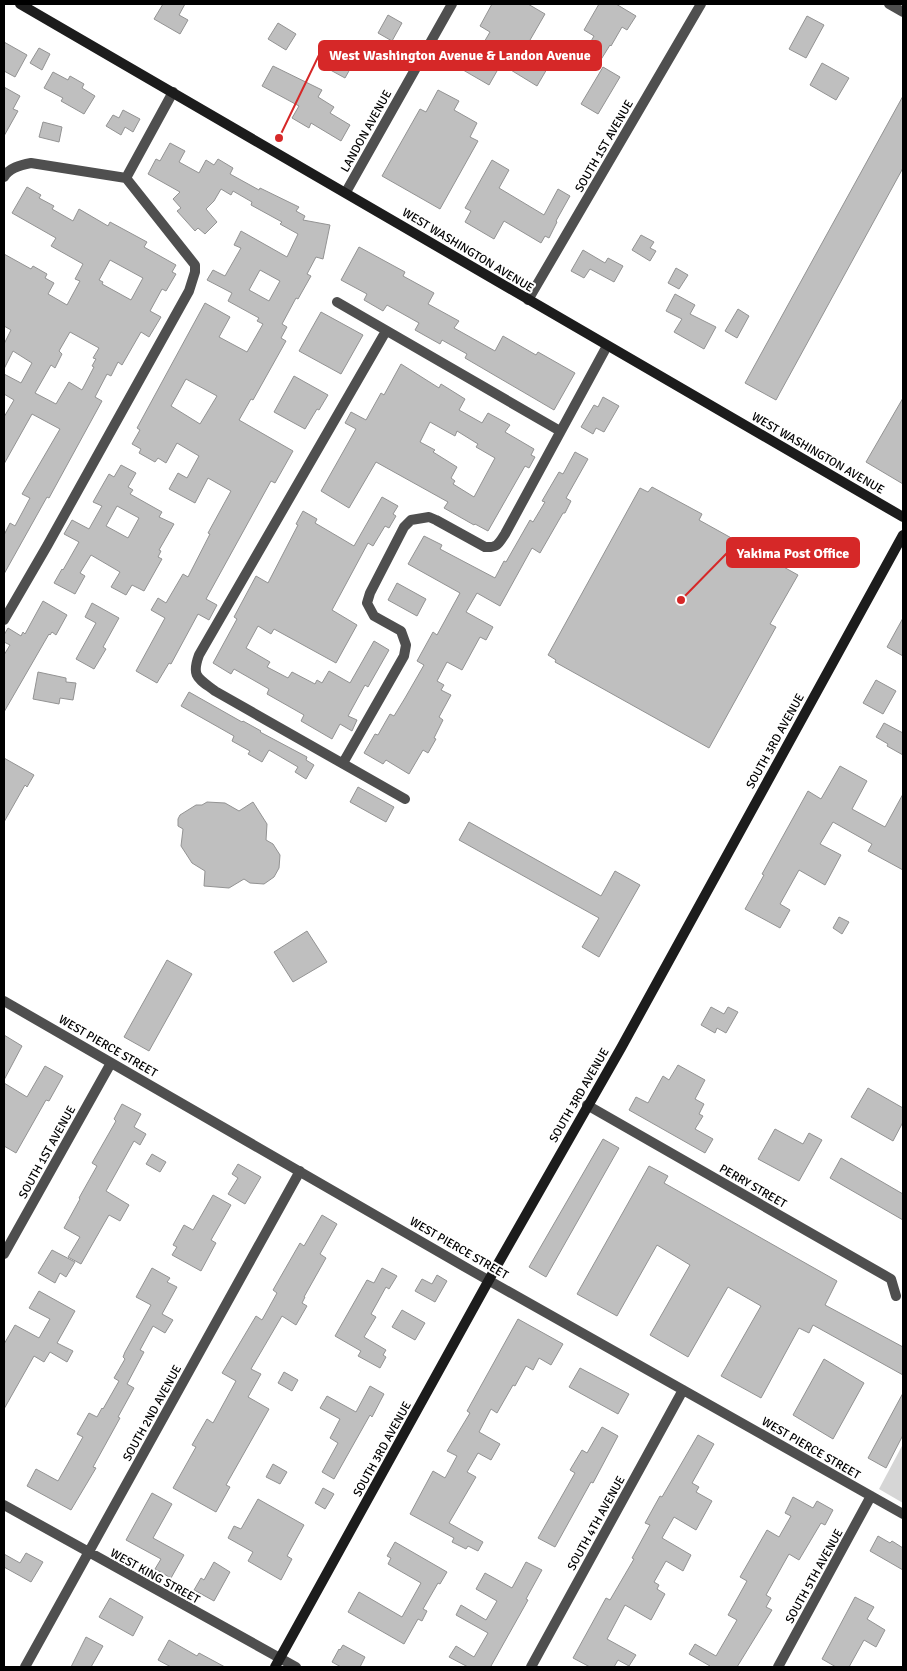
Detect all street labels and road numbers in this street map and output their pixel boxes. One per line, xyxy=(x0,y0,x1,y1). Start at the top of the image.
street label: LANDON AVENUE xyxy=(338,87,395,175)
street label: SOUTH 1ST AVENUE xyxy=(572,97,637,195)
street label: WEST WASHINGTON AVENUE xyxy=(399,205,536,296)
street label: WEST WASHINGTON AVENUE xyxy=(749,409,887,498)
street label: SOUTH 3RD AVENUE xyxy=(743,691,808,792)
street label: WEST PIERCE STREET xyxy=(56,1012,160,1081)
street label: SOUTH 3RD AVENUE xyxy=(546,1045,613,1145)
street label: SOUTH 1ST AVENUE xyxy=(16,1103,79,1201)
street label: PERRY STREET xyxy=(716,1161,789,1212)
street label: WEST PIERCE STREET xyxy=(407,1214,511,1283)
street label: SOUTH 2ND AVENUE xyxy=(120,1362,185,1464)
street label: SOUTH 3RD AVENUE xyxy=(350,1399,415,1500)
street label: WEST PIERCE STREET xyxy=(759,1414,863,1483)
street label: SOUTH 4TH AVENUE xyxy=(564,1473,629,1573)
street label: SOUTH 5TH AVENUE xyxy=(782,1526,847,1626)
street label: WEST KING STREET xyxy=(107,1546,202,1607)

